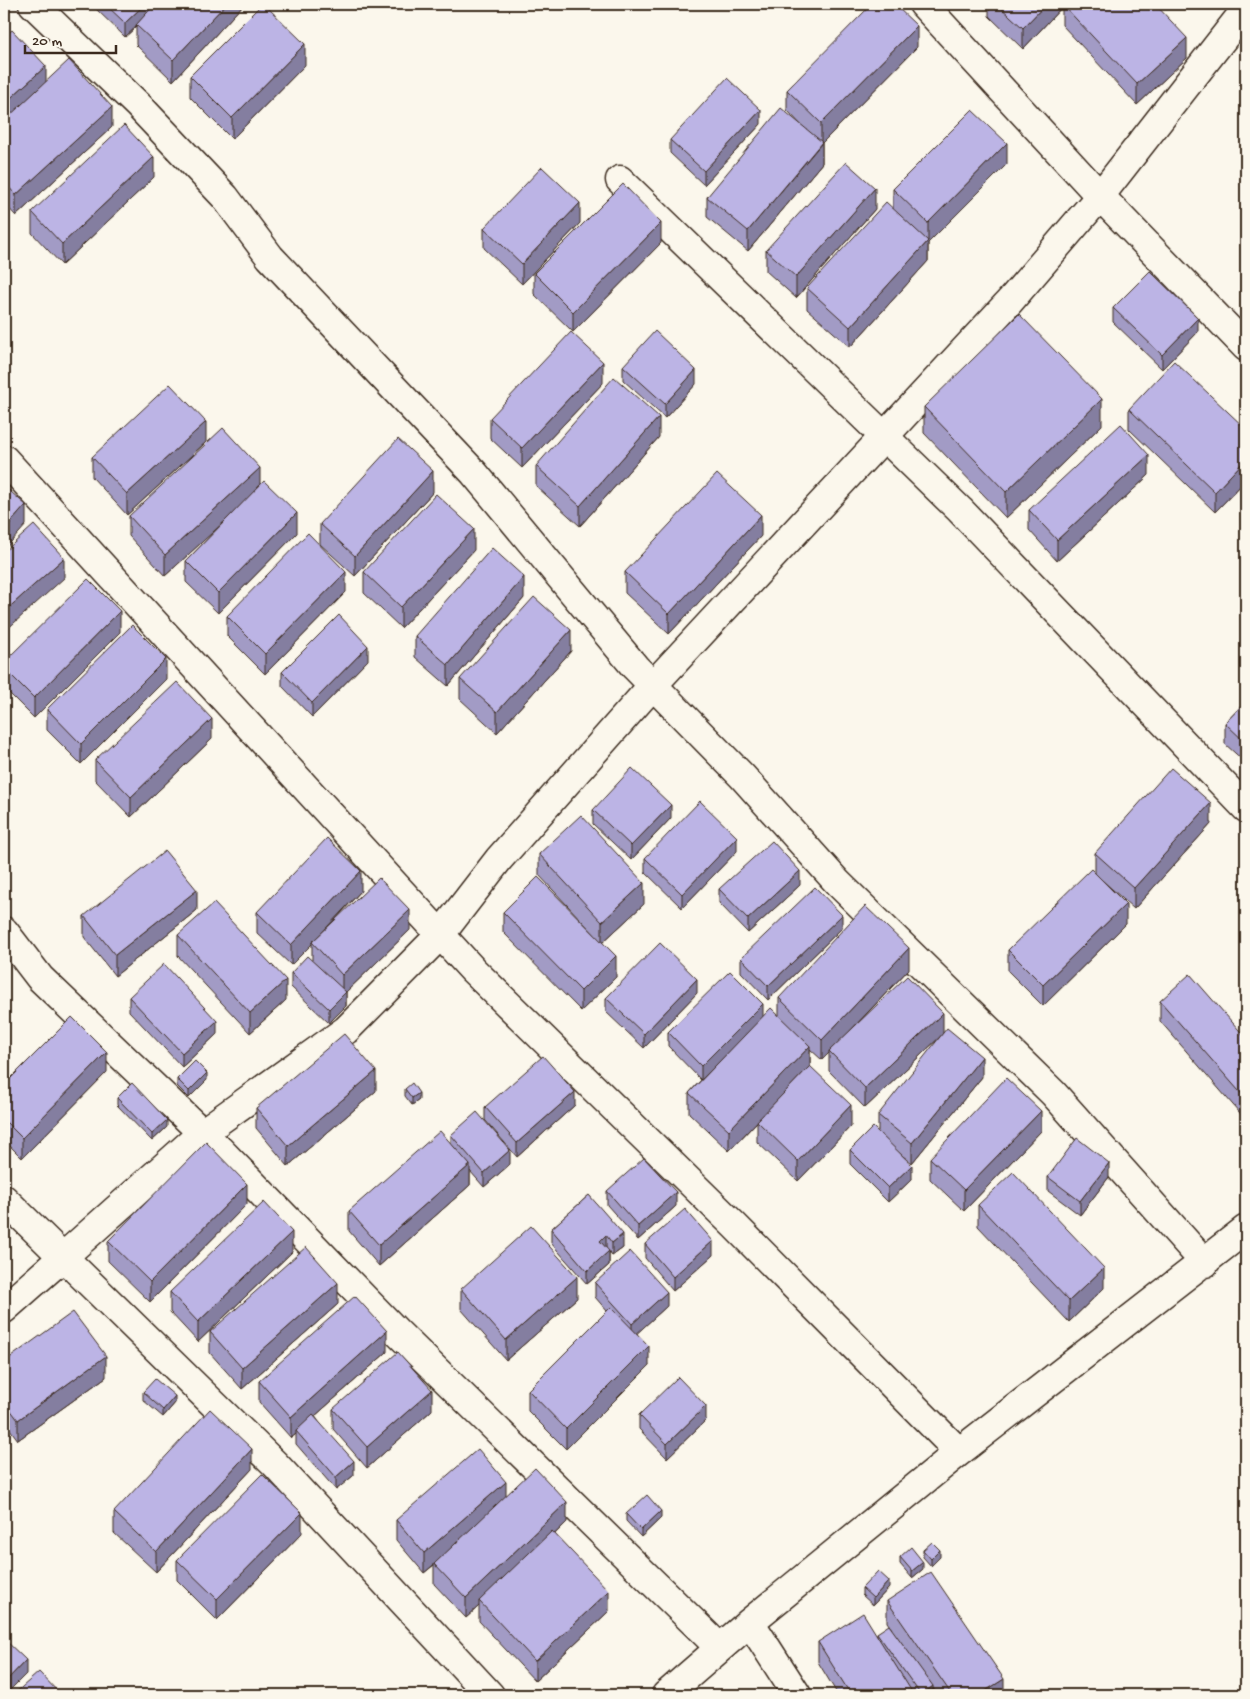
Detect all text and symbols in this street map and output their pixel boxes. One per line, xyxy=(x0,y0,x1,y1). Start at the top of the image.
scale bar xyxy=(25,22,116,54)
text: 20 m xyxy=(32,33,62,51)

